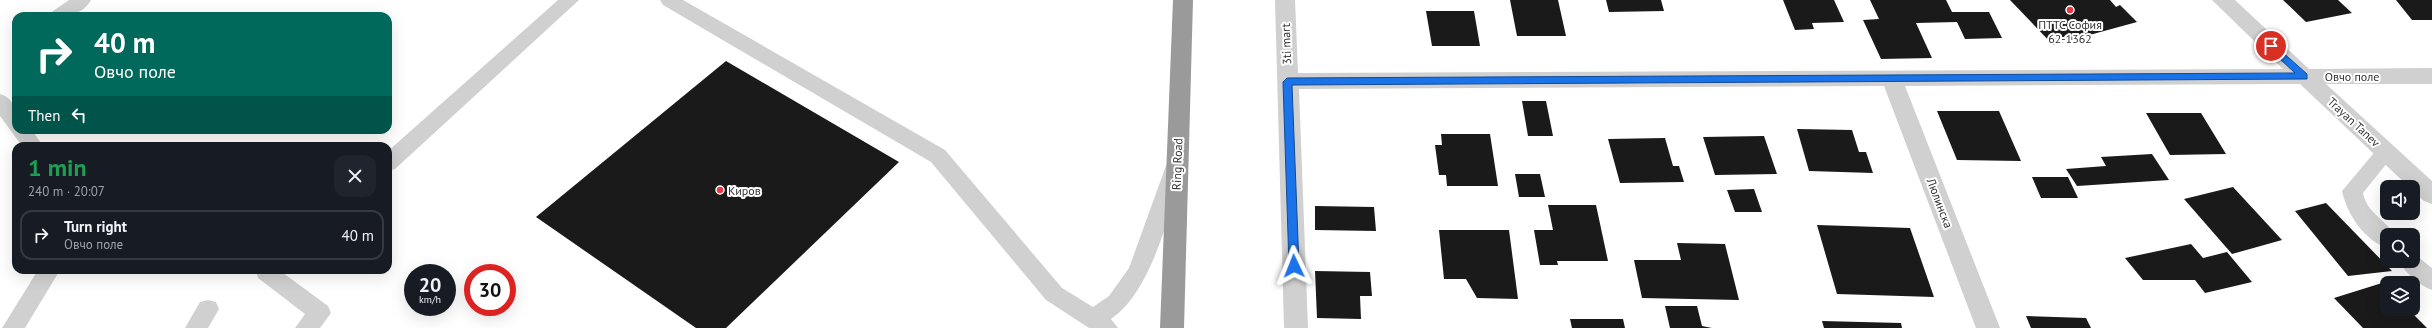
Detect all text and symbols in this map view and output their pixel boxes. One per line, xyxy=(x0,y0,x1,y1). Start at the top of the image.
marker: ПТТС София 62-1362 xyxy=(2065,5,2075,15)
place label: ПТТС София 62-1362 xyxy=(2038,17,2102,46)
street label: 3ti mart xyxy=(1278,23,1294,65)
text: 40 m xyxy=(94,24,155,61)
icon: right xyxy=(28,28,80,80)
pin xyxy=(2254,29,2288,63)
icon: arrive xyxy=(2260,35,2282,57)
text: Овчо поле xyxy=(94,60,176,83)
street label: Овчо поле xyxy=(2325,69,2379,84)
street label: Trayan Tanev xyxy=(2325,94,2383,150)
icon: left xyxy=(68,104,90,126)
text: Then xyxy=(28,106,60,125)
street label: Ring Road xyxy=(1169,138,1185,190)
text: 1 min xyxy=(28,152,87,183)
button: close xyxy=(334,155,376,197)
street label: Люлинска xyxy=(1923,175,1956,230)
map controls xyxy=(2380,180,2420,316)
button: sound xyxy=(2380,180,2420,220)
text: 240 m · 20:07 xyxy=(28,183,105,200)
place label: Киров xyxy=(728,183,761,198)
marker: Киров xyxy=(715,185,725,195)
text: Turn right xyxy=(64,217,127,236)
icon: right xyxy=(30,224,52,246)
text: 40 m xyxy=(341,226,374,245)
button: search xyxy=(2380,228,2420,268)
text: Овчо поле xyxy=(64,236,123,253)
position arrow xyxy=(1273,245,1315,287)
speed limit sign: 30 xyxy=(464,264,516,316)
text: 20 xyxy=(419,272,441,298)
button: layers xyxy=(2380,276,2420,316)
text: km/h xyxy=(419,293,441,306)

